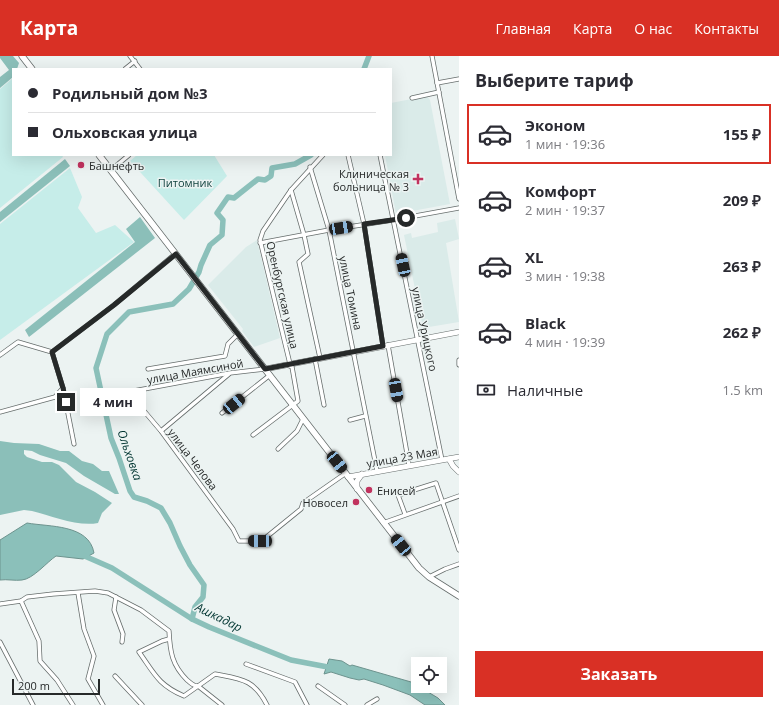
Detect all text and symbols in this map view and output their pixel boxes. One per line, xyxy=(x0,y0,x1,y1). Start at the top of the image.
text: Карта xyxy=(20,15,78,41)
text: Главная xyxy=(496,19,551,38)
text: Карта xyxy=(573,19,612,38)
text: О нас xyxy=(634,19,672,38)
text: Контакты xyxy=(694,19,759,38)
text: Выберите тариф xyxy=(475,68,634,92)
text: Родильный дом №3 xyxy=(52,83,208,103)
text: Эконом xyxy=(525,115,585,135)
icon: car xyxy=(477,116,513,152)
text: Ольховская улица xyxy=(52,122,197,142)
text: 155 ₽ xyxy=(723,124,761,144)
text: 1 мин · 19:36 xyxy=(525,135,605,153)
place label: Башнефть xyxy=(89,158,144,173)
marker: Башнефть xyxy=(76,160,86,170)
place label: Клиническая больница № 3 xyxy=(333,166,409,194)
marker: Клиническая больница № 3 xyxy=(412,173,424,185)
park label: Питомник xyxy=(158,175,213,190)
text: Комфорт xyxy=(525,181,596,201)
icon: car xyxy=(477,182,513,218)
text: 209 ₽ xyxy=(723,190,761,210)
text: 2 мин · 19:37 xyxy=(525,201,605,219)
route start xyxy=(397,209,415,227)
car xyxy=(328,220,354,236)
street label: Оренбургская улица xyxy=(263,240,303,350)
text: XL xyxy=(525,247,543,267)
icon: car xyxy=(477,248,513,284)
car xyxy=(395,252,411,278)
street label: улица Томина xyxy=(336,255,366,331)
text: 263 ₽ xyxy=(723,256,761,276)
text: 3 мин · 19:38 xyxy=(525,267,605,285)
street label: улица Урицкого xyxy=(409,286,441,373)
text: Black xyxy=(525,313,566,333)
icon: car xyxy=(477,314,513,350)
text: 262 ₽ xyxy=(723,322,761,342)
text: 4 мин · 19:39 xyxy=(525,333,605,351)
street label: улица Маямсиной xyxy=(146,355,244,387)
car xyxy=(388,377,404,403)
icon: cash xyxy=(475,379,497,401)
text: Наличные xyxy=(507,380,583,400)
text: 1.5 km xyxy=(722,381,763,399)
callout: 4 мин xyxy=(80,388,146,416)
car xyxy=(221,392,247,416)
route end xyxy=(57,393,75,411)
text: 4 мин xyxy=(93,393,133,411)
street label: улица Челова xyxy=(165,425,221,493)
water label: Ольховка xyxy=(113,427,147,483)
street label: улица 23 Мая xyxy=(365,443,439,471)
car xyxy=(325,449,349,475)
place label: Енисей xyxy=(377,483,416,498)
marker: Енисей xyxy=(364,485,374,495)
place label: Новосел xyxy=(303,495,348,510)
marker: Новосел xyxy=(351,497,361,507)
car xyxy=(389,532,413,558)
car xyxy=(248,535,272,547)
water label: Ашкадар xyxy=(192,598,245,636)
button: Заказать xyxy=(475,651,763,697)
map controls xyxy=(411,657,447,693)
button: locate xyxy=(411,657,447,693)
scale bar xyxy=(12,677,100,696)
text: 200 m xyxy=(18,678,50,693)

